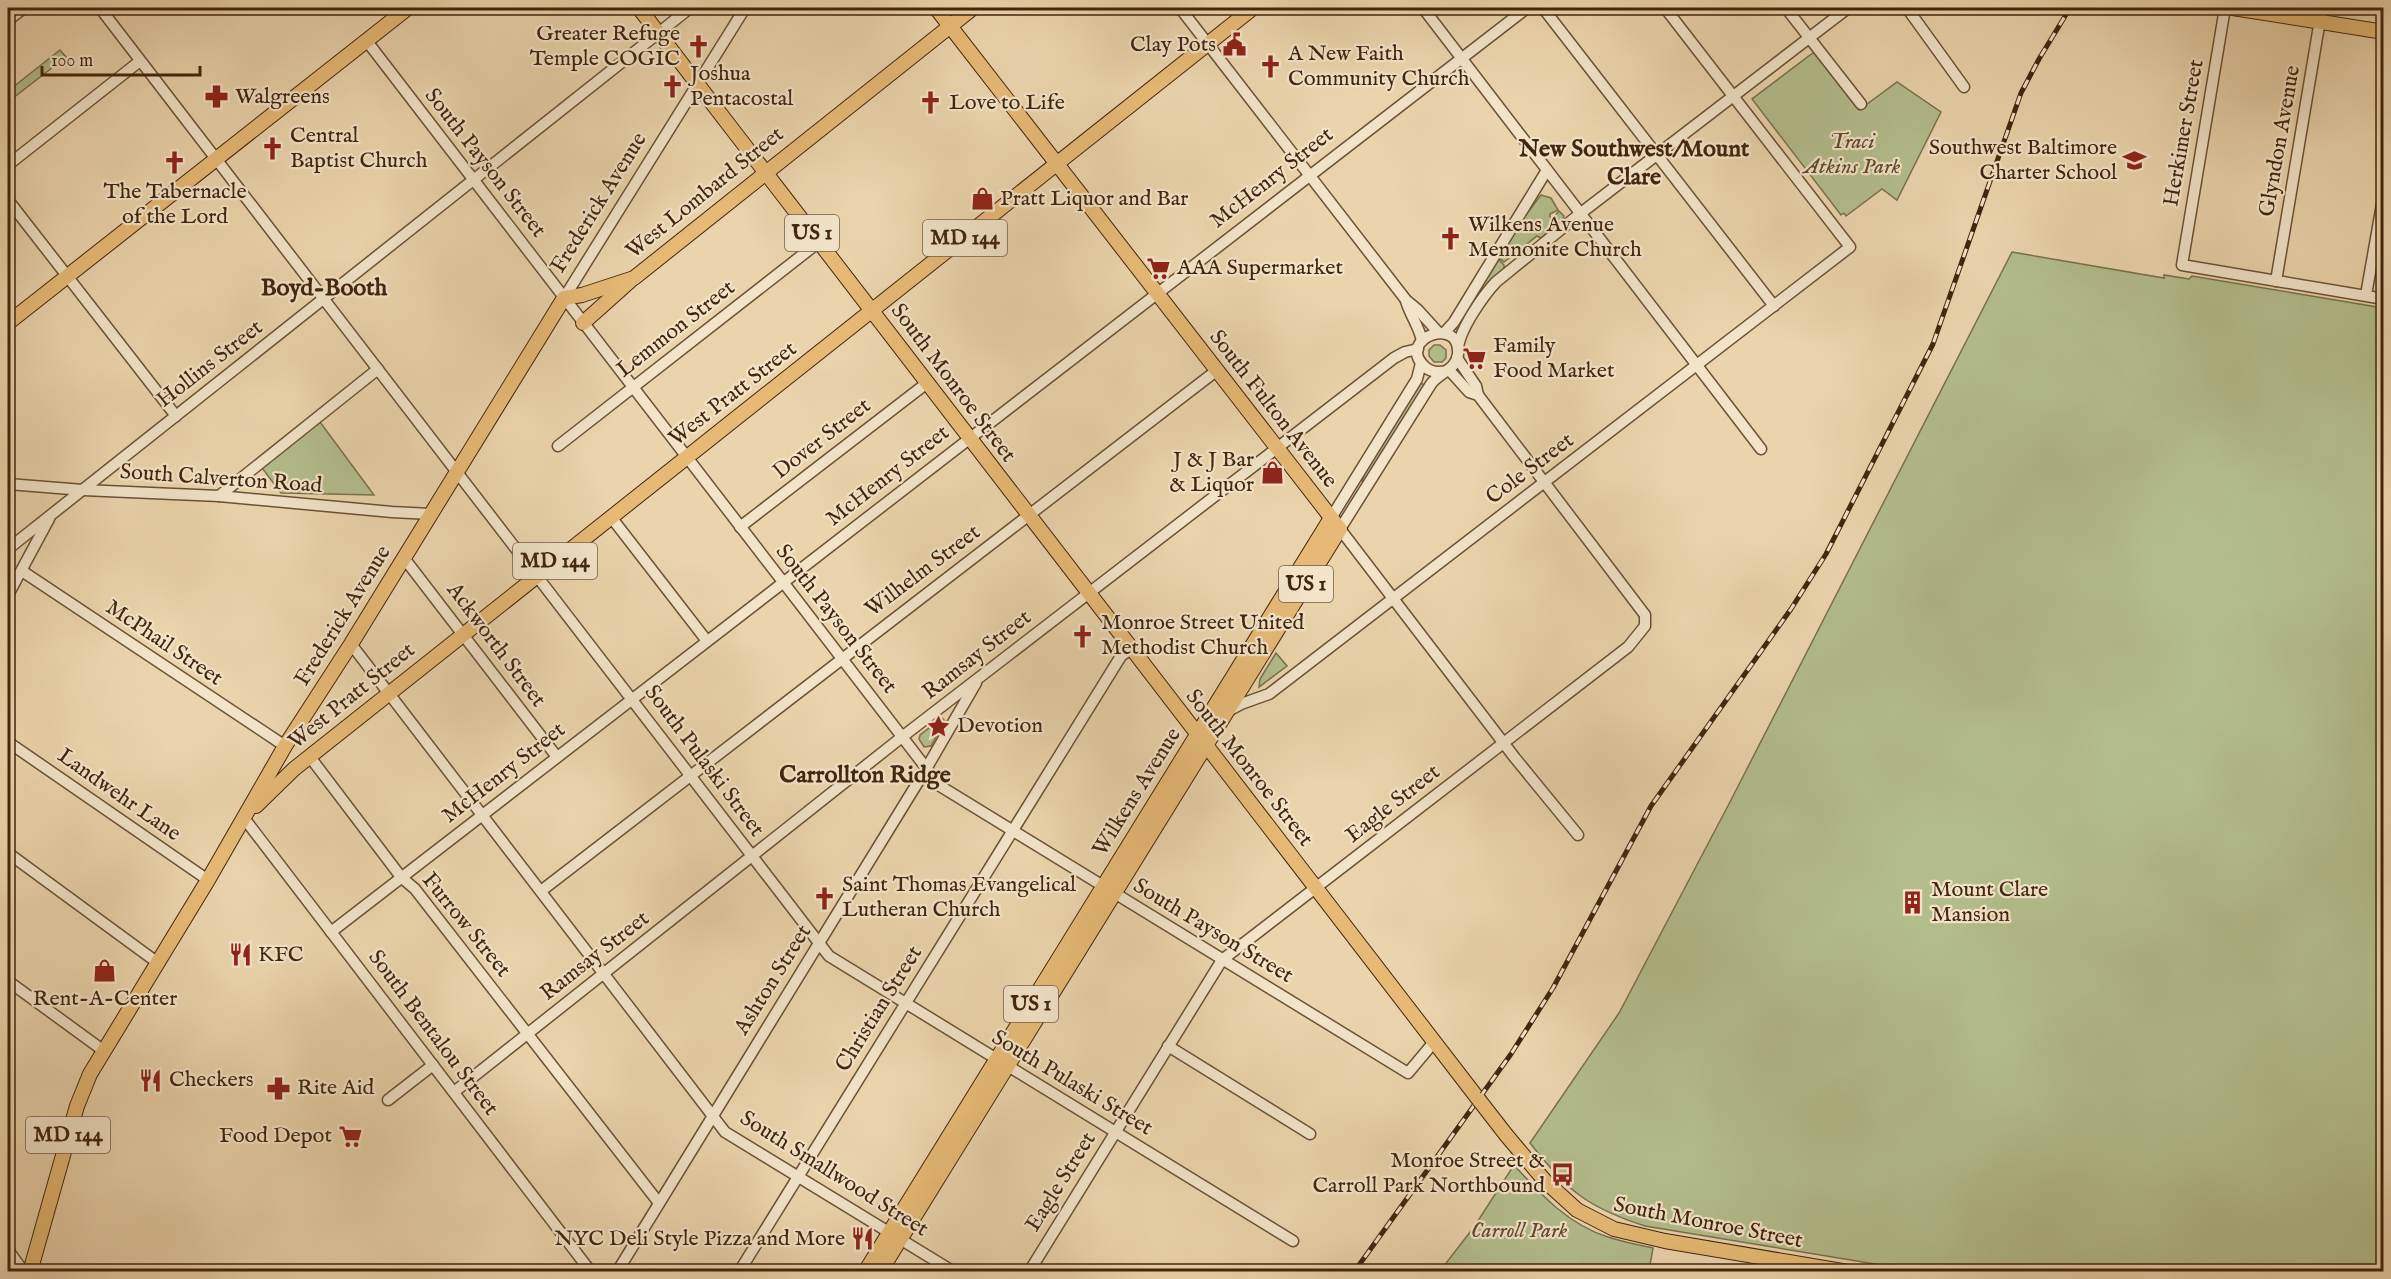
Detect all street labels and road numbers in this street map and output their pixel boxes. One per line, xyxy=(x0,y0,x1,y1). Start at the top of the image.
street label: Herkimer Street xyxy=(2157,57,2211,209)
street label: Glyndon Avenue xyxy=(2253,63,2307,219)
street label: South Payson Street xyxy=(418,83,552,244)
street label: West Lombard Street xyxy=(620,120,790,265)
street label: McHenry Street xyxy=(1205,121,1340,235)
street label: Frederick Avenue xyxy=(545,127,653,279)
road number: US 1 xyxy=(785,215,839,251)
road number: MD 144 xyxy=(923,220,1007,256)
street label: Lemmon Street xyxy=(611,274,741,384)
street label: South Monroe Street xyxy=(884,298,1022,468)
street label: Hollins Street xyxy=(151,314,269,414)
street label: South Fulton Avenue xyxy=(1203,324,1343,494)
street label: West Pratt Street xyxy=(663,335,803,453)
street label: Dover Street xyxy=(767,392,877,486)
street label: McHenry Street xyxy=(821,419,956,533)
street label: Cole Street xyxy=(1480,427,1580,511)
street label: South Calverton Road xyxy=(119,458,323,500)
street label: Wilhelm Street xyxy=(860,518,987,623)
street label: South Payson Street xyxy=(769,539,903,700)
street label: Frederick Avenue xyxy=(289,540,397,692)
road number: MD 144 xyxy=(513,543,597,579)
road number: US 1 xyxy=(1279,566,1333,602)
street label: Ackworth Street xyxy=(439,576,552,713)
street label: McPhail Street xyxy=(100,594,228,693)
street label: Ramsay Street xyxy=(917,604,1037,706)
street label: West Pratt Street xyxy=(283,636,421,756)
street label: South Pulaski Street xyxy=(638,679,771,843)
street label: South Monroe Street xyxy=(1179,684,1319,853)
street label: McHenry Street xyxy=(437,716,572,830)
street label: Wilkens Avenue xyxy=(1086,723,1188,861)
street label: Landwehr Lane xyxy=(52,742,186,848)
street label: Eagle Street xyxy=(1340,758,1446,850)
street label: Furrow Street xyxy=(415,867,517,983)
street label: South Payson Street xyxy=(1128,872,1299,990)
street label: Ramsay Street xyxy=(535,905,655,1007)
street label: Ashton Street xyxy=(728,919,818,1041)
street label: Christian Street xyxy=(829,940,929,1077)
street label: South Bentalou Street xyxy=(362,945,505,1122)
road number: US 1 xyxy=(1004,986,1058,1022)
street label: South Pulaski Street xyxy=(986,1024,1158,1142)
street label: South Smallwood Street xyxy=(735,1105,934,1244)
road number: MD 144 xyxy=(26,1117,110,1153)
street label: Eagle Street xyxy=(1019,1127,1103,1237)
street label: South Monroe Street xyxy=(1611,1191,1805,1255)

